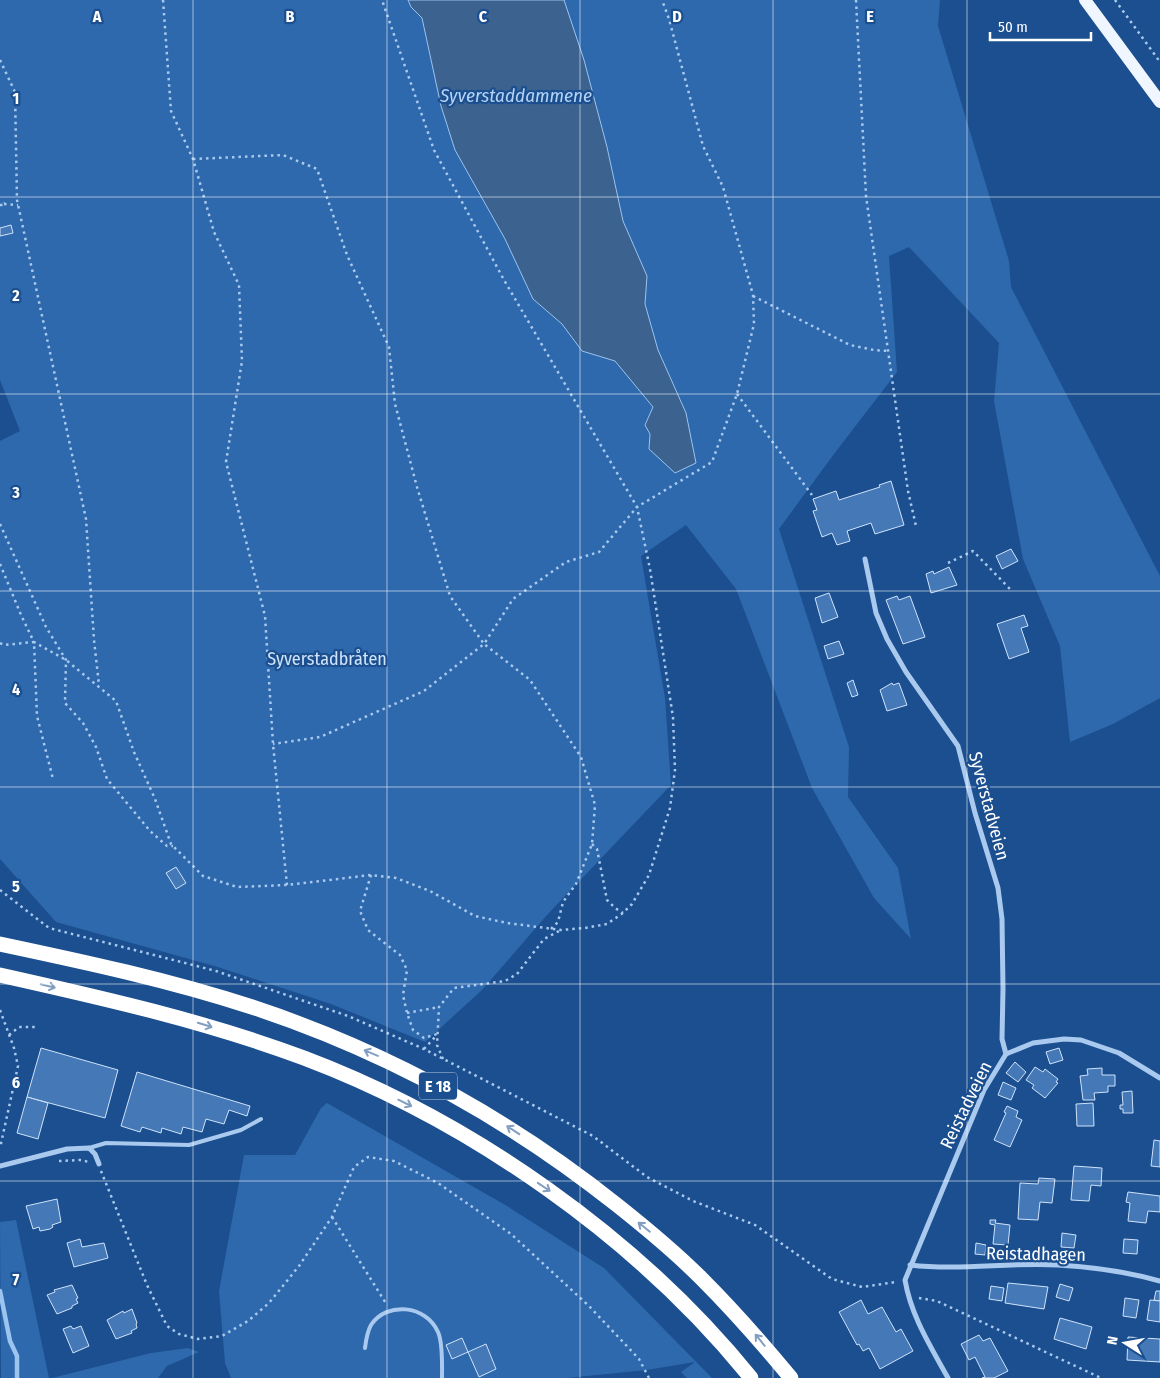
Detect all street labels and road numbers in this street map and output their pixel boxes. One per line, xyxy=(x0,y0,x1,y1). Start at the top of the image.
street label: Syverstadveien xyxy=(964,749,1014,863)
street label: Reistadveien xyxy=(935,1058,997,1152)
road number: E 18 xyxy=(419,1072,457,1100)
street label: Reistadhagen xyxy=(986,1242,1086,1266)

